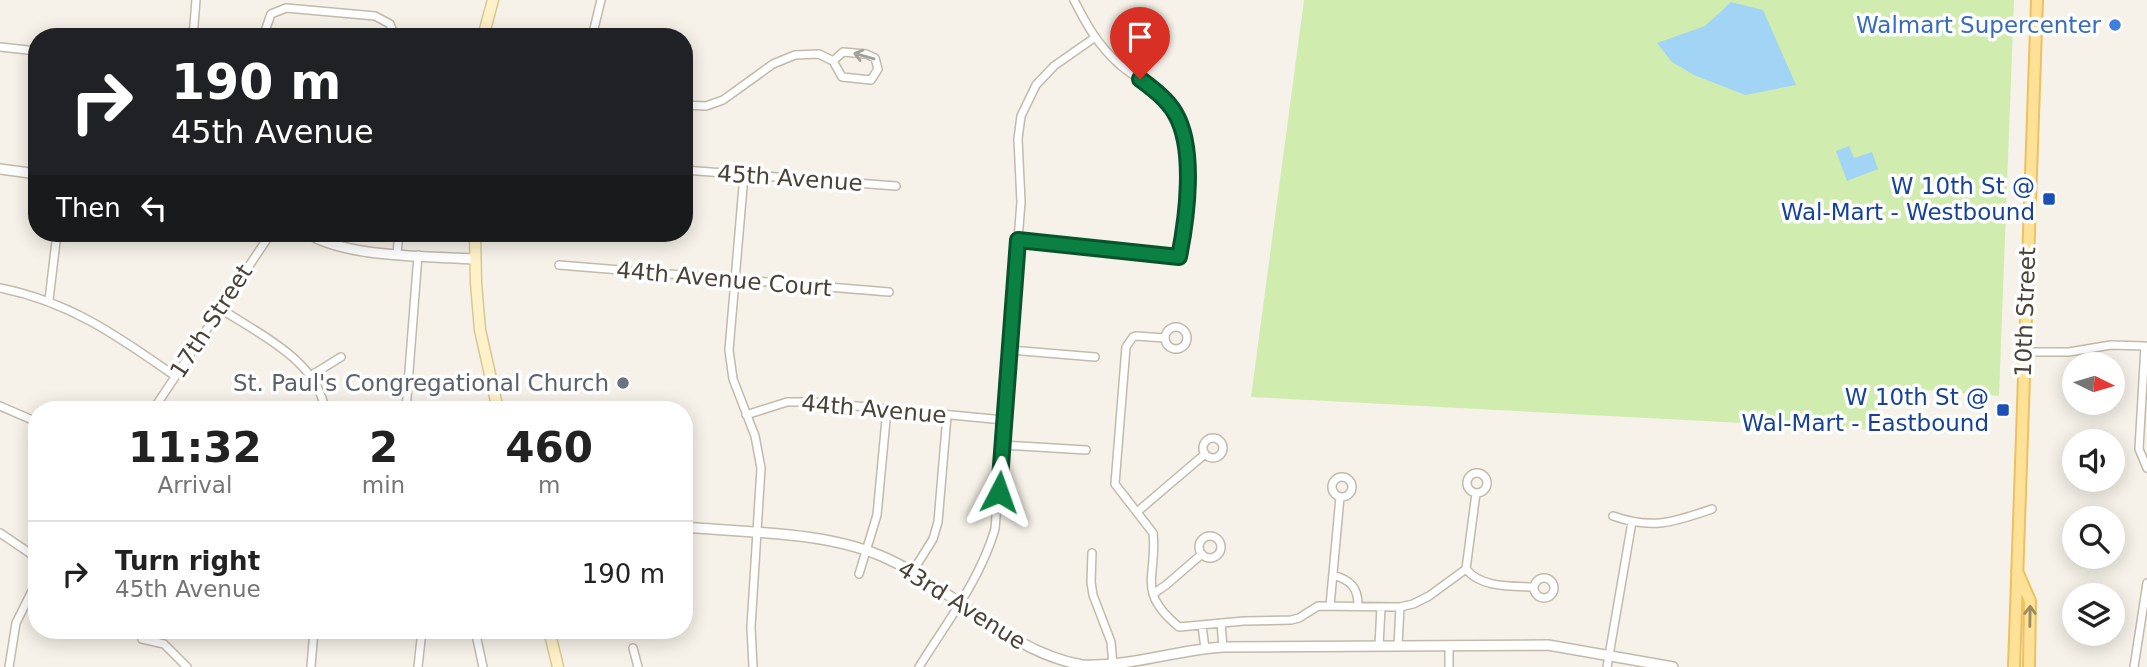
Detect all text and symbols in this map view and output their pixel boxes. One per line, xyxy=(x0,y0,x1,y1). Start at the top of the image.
pin xyxy=(1110,7,1170,79)
place label: Walmart Supercenter xyxy=(1856,12,2102,38)
marker: Walmart Supercenter xyxy=(2107,17,2123,33)
icon: arrive xyxy=(1121,18,1159,56)
one-way arrow xyxy=(853,49,875,62)
text: 190 m xyxy=(171,54,341,111)
icon: right xyxy=(56,56,147,147)
text: 45th Avenue xyxy=(171,113,374,151)
street label: 45th Avenue xyxy=(716,160,864,196)
place label: W 10th St @ Wal-Mart - Westbound xyxy=(1781,173,2035,225)
icon: left xyxy=(135,189,173,227)
marker: W 10th St @ Wal-Mart - Westbound xyxy=(2041,191,2057,207)
text: Then xyxy=(56,193,121,223)
street label: 10th Street xyxy=(2010,247,2040,377)
street label: 44th Avenue Court xyxy=(615,257,833,301)
street label: 17th Street xyxy=(165,259,257,383)
north arrow xyxy=(2062,352,2124,415)
map controls xyxy=(2062,352,2125,646)
place label: St. Paul's Congregational Church xyxy=(233,370,609,396)
marker: St. Paul's Congregational Church xyxy=(615,375,631,391)
place label: W 10th St @ Wal-Mart - Eastbound xyxy=(1742,384,1989,436)
street label: 44th Avenue xyxy=(800,390,948,428)
marker: W 10th St @ Wal-Mart - Eastbound xyxy=(1995,402,2011,418)
text: 11:32 xyxy=(128,423,262,472)
text: 2 xyxy=(369,423,398,472)
text: 460 xyxy=(505,423,593,472)
button: sound xyxy=(2062,429,2125,492)
position arrow xyxy=(962,455,1036,529)
text: Arrival xyxy=(158,472,232,498)
text: min xyxy=(362,472,405,498)
text: m xyxy=(538,472,560,498)
button: search xyxy=(2062,506,2125,569)
text: Turn right xyxy=(115,546,260,576)
icon: right xyxy=(56,555,94,593)
street label: 43rd Avenue xyxy=(893,555,1031,655)
text: 190 m xyxy=(582,559,665,589)
text: 45th Avenue xyxy=(115,576,261,602)
button: layers xyxy=(2062,583,2125,646)
one-way arrow xyxy=(2023,605,2037,628)

